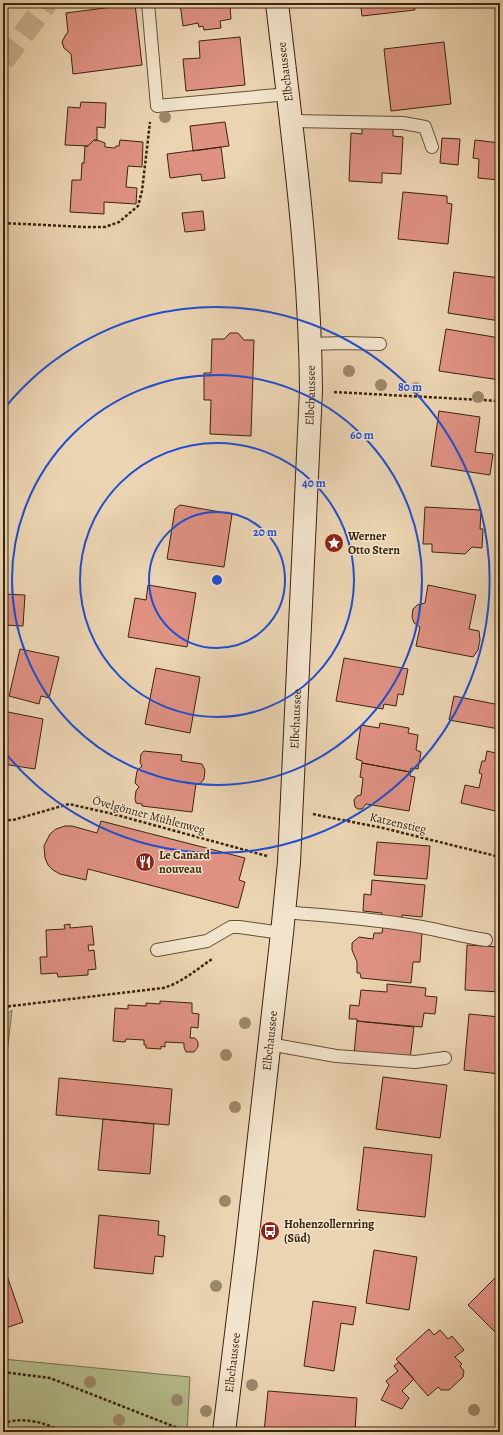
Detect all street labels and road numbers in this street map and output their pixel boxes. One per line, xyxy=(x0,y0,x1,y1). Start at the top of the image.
street label: Elbchaussee xyxy=(273,41,297,103)
street label: Elbchaussee xyxy=(301,365,319,426)
street label: Elbchaussee xyxy=(286,688,305,749)
street label: Övelgönner Mühlenweg xyxy=(91,792,207,838)
street label: Katzenstieg xyxy=(368,809,428,837)
street label: Elbchaussee xyxy=(259,1010,281,1071)
street label: Elbchaussee xyxy=(221,1332,244,1393)

